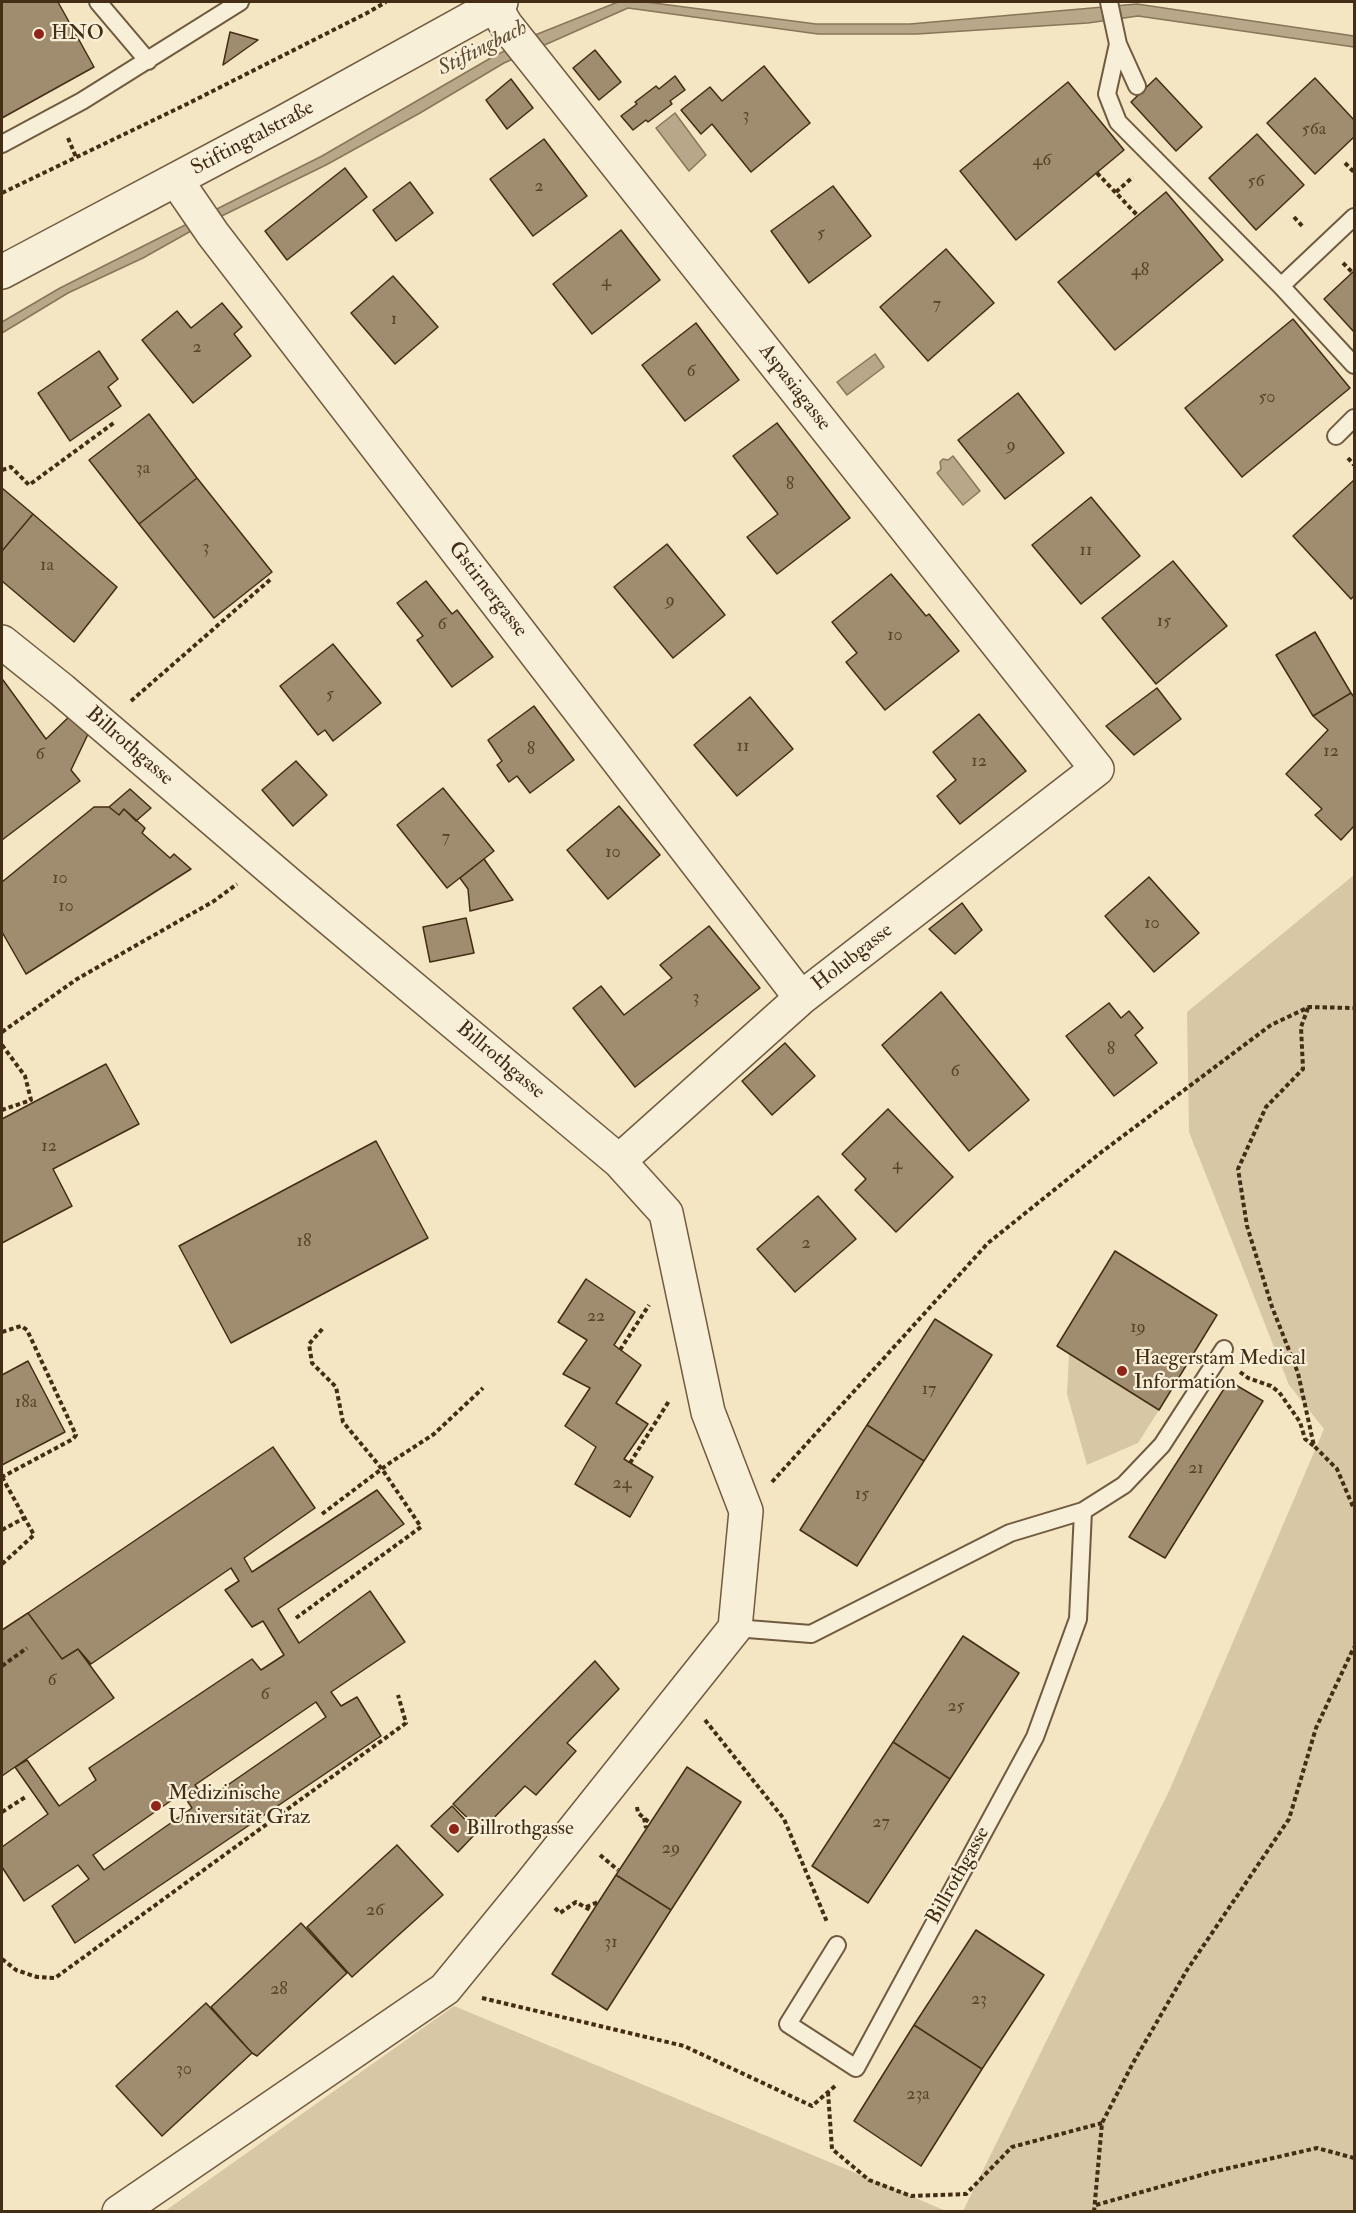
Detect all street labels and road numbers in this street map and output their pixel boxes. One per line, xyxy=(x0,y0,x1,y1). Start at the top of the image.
street label: Stiftingtalstraße xyxy=(187,96,319,182)
street label: Aspasiagasse xyxy=(752,340,836,436)
street label: Gstirnergasse xyxy=(442,537,532,643)
street label: Billrothgasse xyxy=(80,702,178,792)
street label: Holubgasse xyxy=(808,919,898,997)
street label: Billrothgasse xyxy=(451,1017,549,1105)
street label: Billrothgasse xyxy=(922,1823,996,1929)

